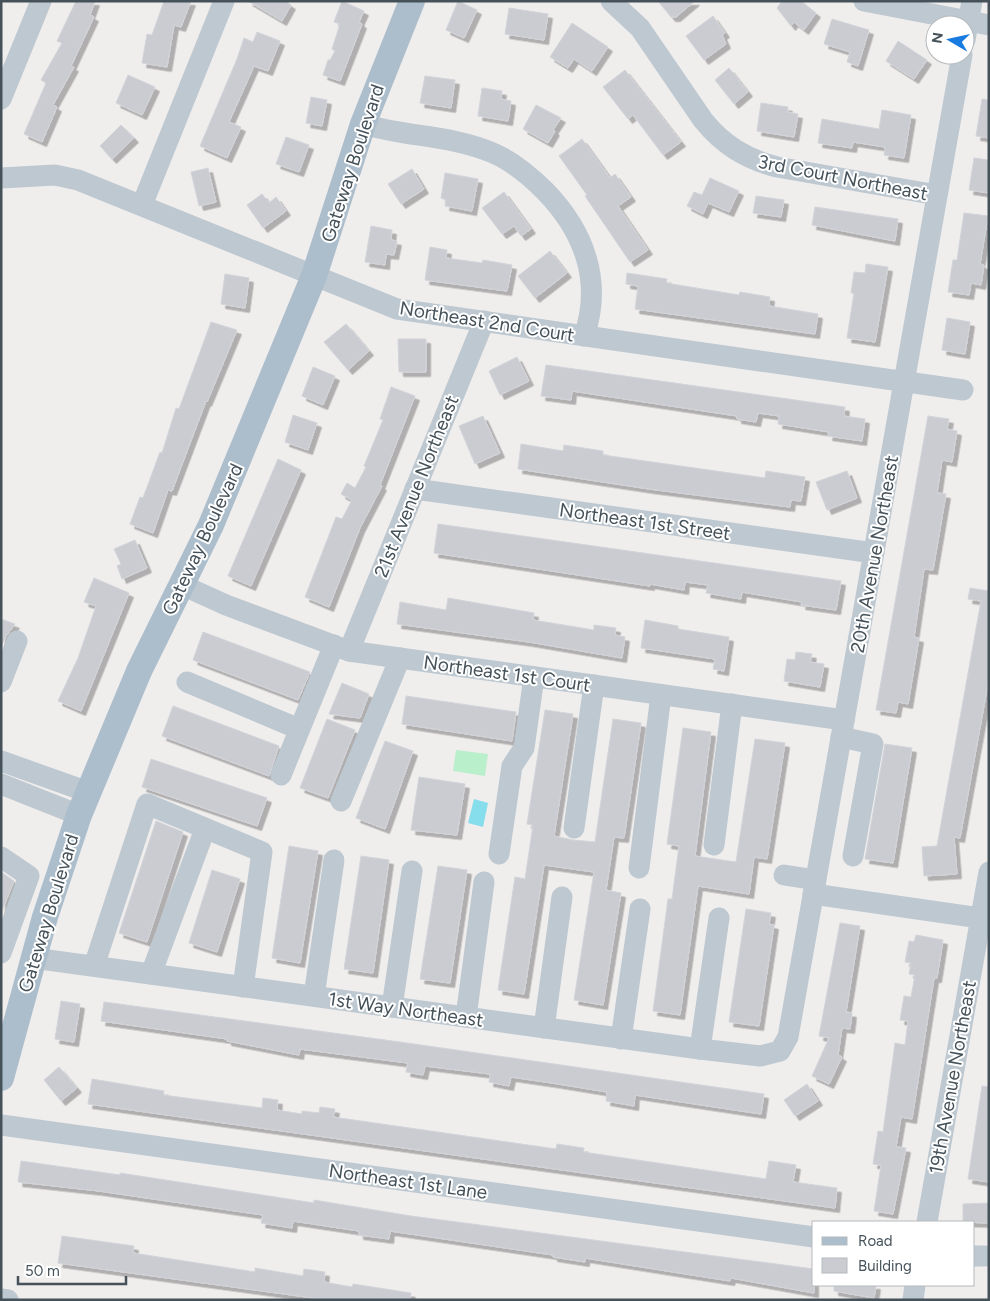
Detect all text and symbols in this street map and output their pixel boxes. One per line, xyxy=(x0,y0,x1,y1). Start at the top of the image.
north arrow xyxy=(925,15,975,65)
text: N xyxy=(928,31,947,45)
street label: Gateway Boulevard xyxy=(316,81,389,245)
street label: 3rd Court Northeast xyxy=(756,150,930,205)
street label: Northeast 2nd Court xyxy=(398,296,576,347)
street label: 21st Avenue Northeast xyxy=(369,392,463,581)
street label: 20th Avenue Northeast xyxy=(846,453,903,655)
street label: Gateway Boulevard xyxy=(157,460,248,619)
street label: Northeast 1st Street xyxy=(558,498,732,545)
street label: Northeast 1st Court xyxy=(422,650,592,697)
street label: Gateway Boulevard xyxy=(13,831,84,995)
street label: 19th Avenue Northeast xyxy=(924,979,981,1176)
street label: 1st Way Northeast xyxy=(327,987,485,1032)
street label: Northeast 1st Lane xyxy=(327,1159,489,1204)
legend xyxy=(812,1221,975,1286)
text: Road xyxy=(858,1232,893,1250)
scale bar xyxy=(18,1254,125,1286)
text: Building xyxy=(858,1257,912,1275)
text: 50 m xyxy=(25,1262,60,1280)

